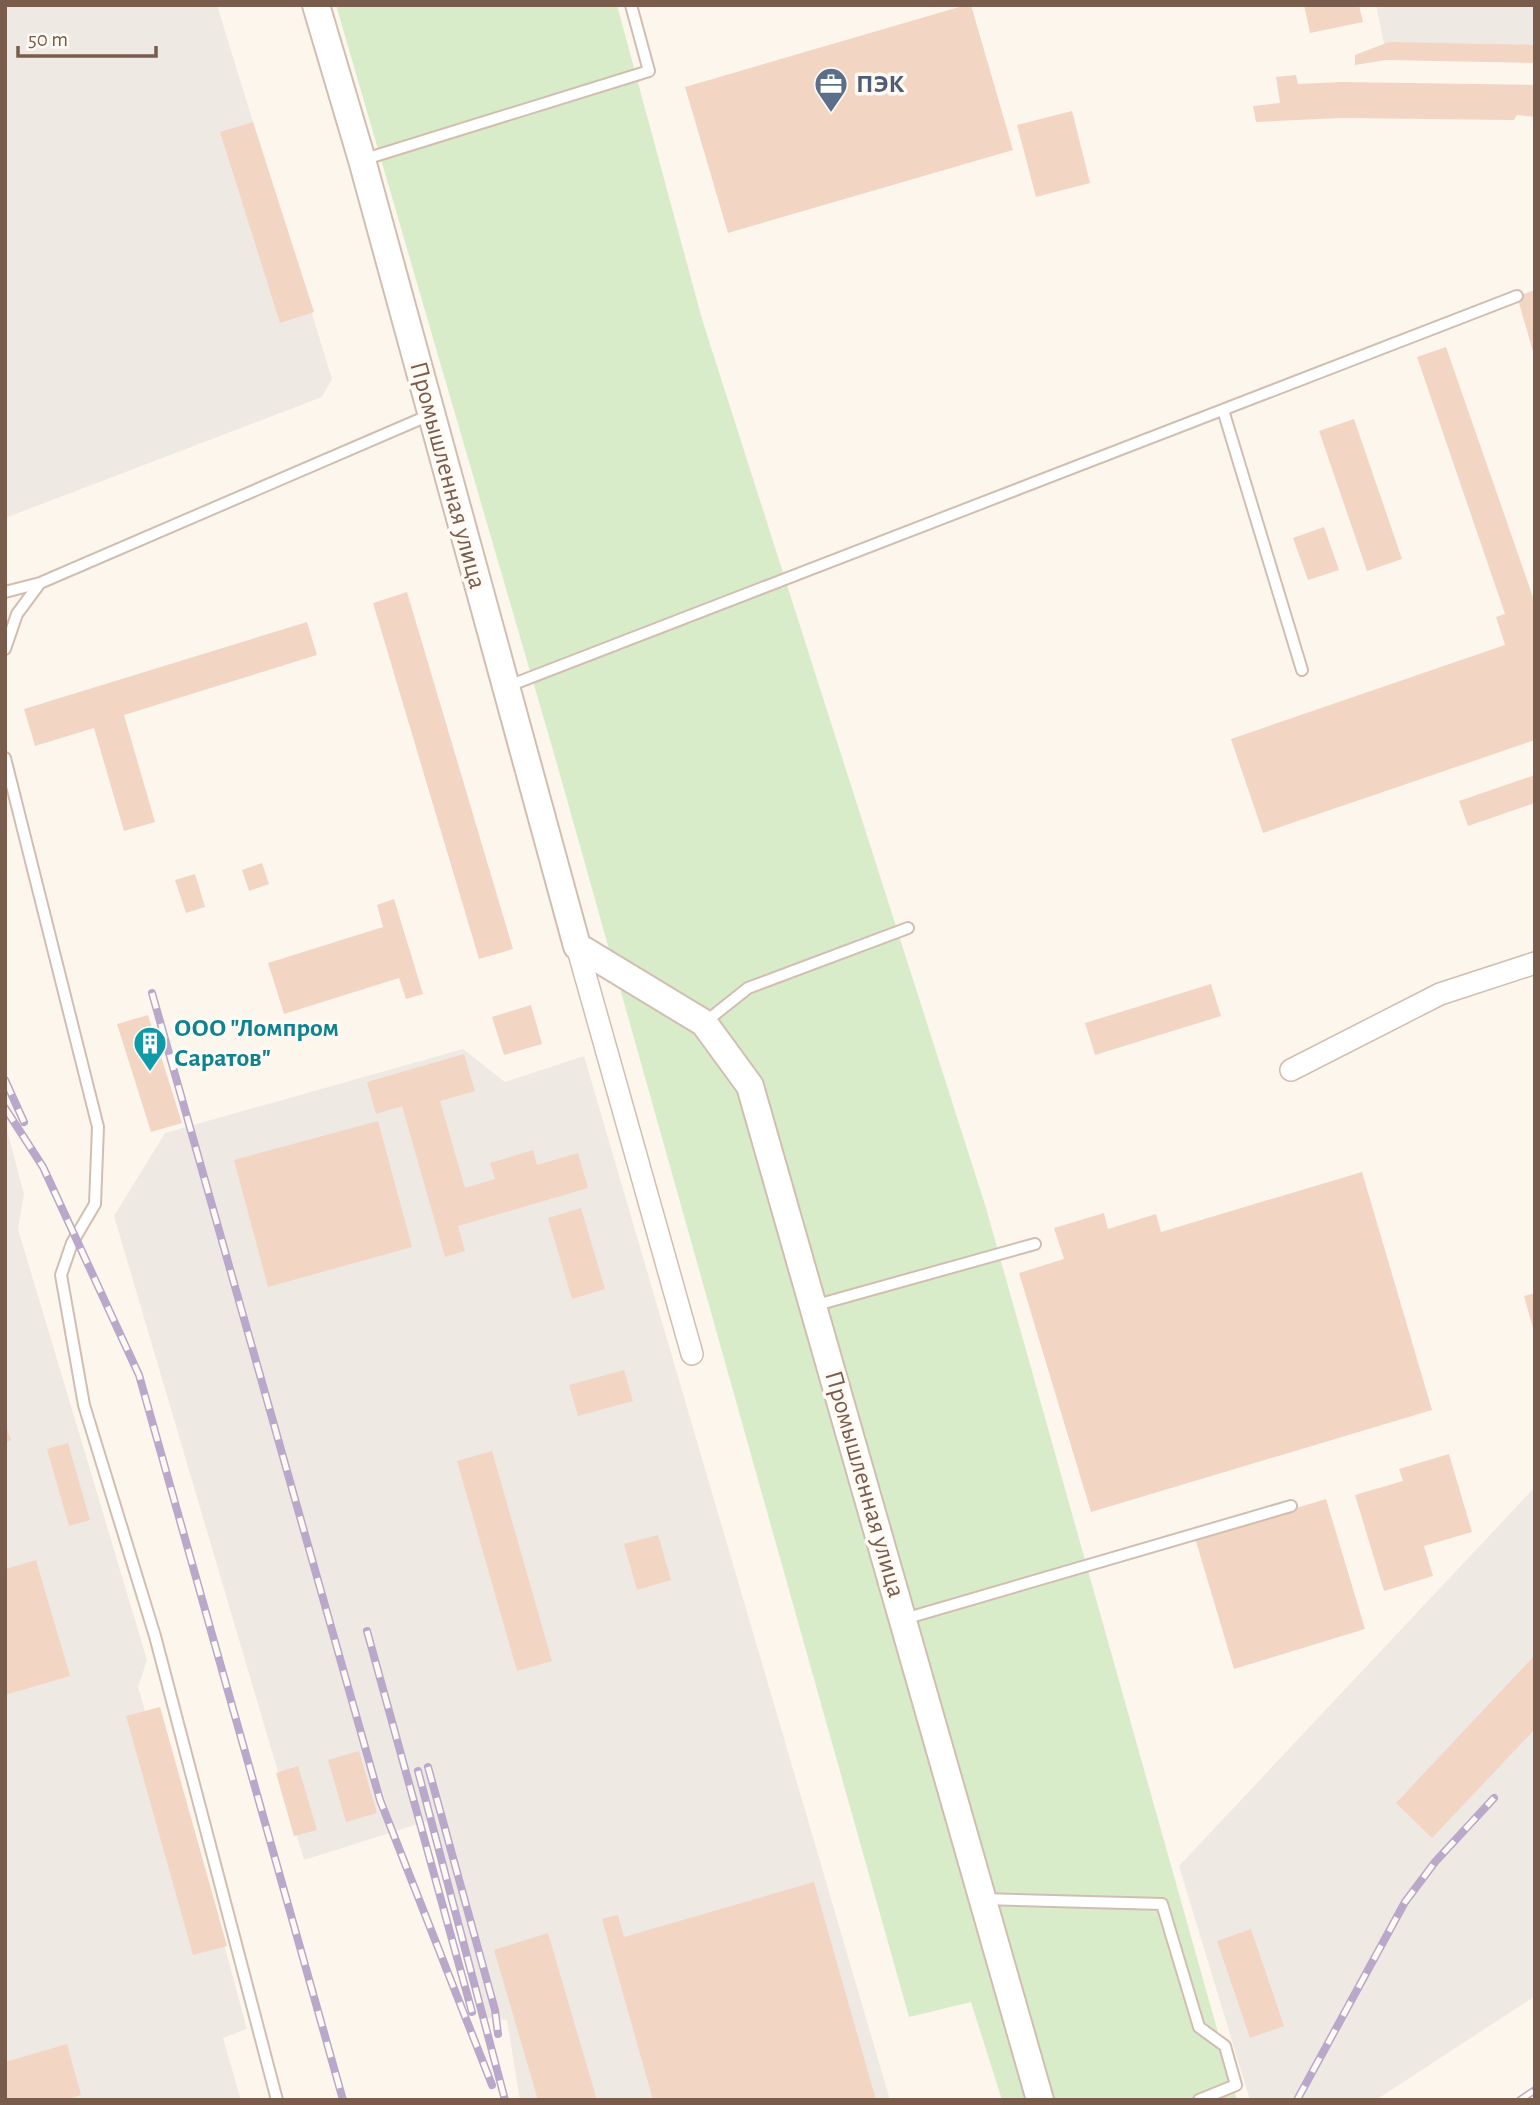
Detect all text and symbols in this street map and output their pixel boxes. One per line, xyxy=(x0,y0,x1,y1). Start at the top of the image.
scale bar xyxy=(18,14,156,58)
text: 50 m xyxy=(28,29,68,50)
office icon: ПЭК xyxy=(812,65,850,114)
place label: ПЭК xyxy=(856,71,904,97)
street label: Промышленная улица xyxy=(405,358,491,592)
place label: ООО "Ломпром Саратов" xyxy=(174,1015,339,1071)
building icon: ООО "Ломпром Саратов" xyxy=(131,1024,169,1073)
street label: Промышленная улица xyxy=(820,1368,910,1600)

